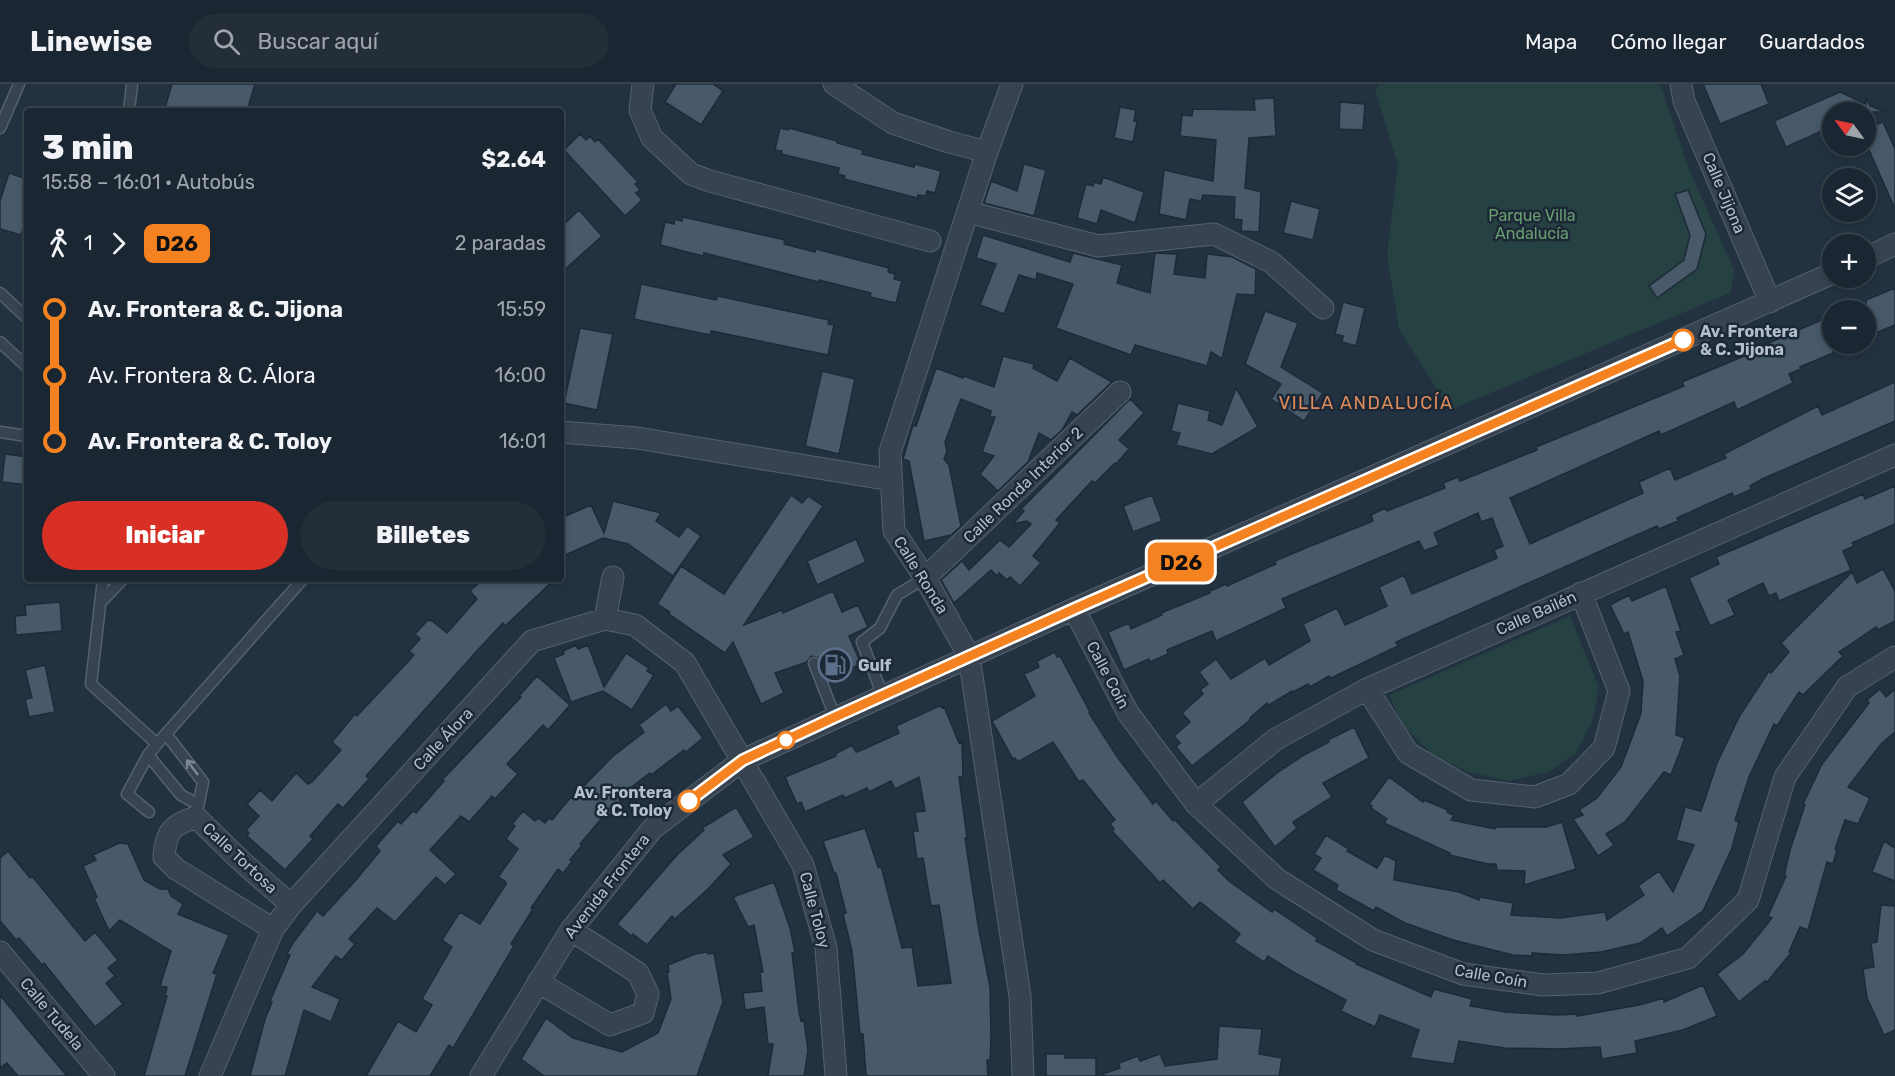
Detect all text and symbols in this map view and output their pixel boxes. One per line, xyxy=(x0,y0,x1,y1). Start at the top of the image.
search box xyxy=(189,14,609,68)
text: Linewise xyxy=(30,25,153,58)
icon: search xyxy=(210,25,243,58)
text: Buscar aquí xyxy=(258,28,378,55)
text: Mapa xyxy=(1525,29,1577,54)
text: Cómo llegar xyxy=(1610,29,1726,54)
text: Guardados xyxy=(1759,29,1865,54)
north arrow xyxy=(1822,102,1876,156)
map controls xyxy=(1822,102,1876,354)
text: 3 min xyxy=(42,128,134,167)
text: $2.64 xyxy=(482,146,546,173)
street label: Calle Jijona xyxy=(1698,150,1750,236)
button: layers xyxy=(1822,168,1876,222)
text: 15:58 – 16:01 · Autobús xyxy=(42,170,255,194)
park label: Parque Villa Andalucía xyxy=(1488,206,1576,243)
icon: walk xyxy=(42,227,75,260)
icon: forward xyxy=(102,227,135,260)
text: 1 xyxy=(84,231,93,255)
text: D26 xyxy=(156,231,198,256)
text: 2 paradas xyxy=(455,231,546,255)
button: + xyxy=(1822,234,1876,288)
text: Av. Frontera & C. Jijona xyxy=(88,296,343,323)
text: 15:59 xyxy=(497,297,546,321)
button: − xyxy=(1822,300,1876,354)
place label: Av. Frontera & C. Jijona xyxy=(1700,322,1798,359)
marker: Av. Frontera & C. Jijona xyxy=(1672,329,1694,351)
text: Av. Frontera & C. Álora xyxy=(88,362,316,389)
text: 16:00 xyxy=(495,363,546,387)
district label: VILLA ANDALUCÍA xyxy=(1278,392,1454,414)
street label: Calle Ronda Interior 2 xyxy=(959,423,1087,547)
text: Av. Frontera & C. Toloy xyxy=(88,428,332,455)
text: 16:01 xyxy=(499,429,546,453)
button: Iniciar xyxy=(42,501,288,570)
button: Billetes xyxy=(300,501,546,570)
street label: Calle Ronda xyxy=(890,533,952,617)
line badge: D26 xyxy=(1146,542,1216,582)
text: D26 xyxy=(1160,550,1202,575)
street label: Calle Bailén xyxy=(1493,587,1579,639)
street label: Calle Coín xyxy=(1082,638,1134,712)
fuel station icon: Gulf xyxy=(817,647,853,683)
place label: Gulf xyxy=(858,656,892,675)
street label: Calle Álora xyxy=(409,704,477,774)
unlabelled marker xyxy=(777,731,795,749)
one-way arrow xyxy=(185,760,198,776)
place label: Av. Frontera & C. Toloy xyxy=(574,783,672,820)
marker: Av. Frontera & C. Toloy xyxy=(678,790,700,812)
street label: Calle Tortosa xyxy=(199,819,281,897)
street label: Avenida Frontera xyxy=(560,830,654,942)
street label: Calle Toloy xyxy=(796,870,834,950)
street label: Calle Coín xyxy=(1453,960,1529,992)
street label: Calle Tudela xyxy=(16,974,88,1054)

